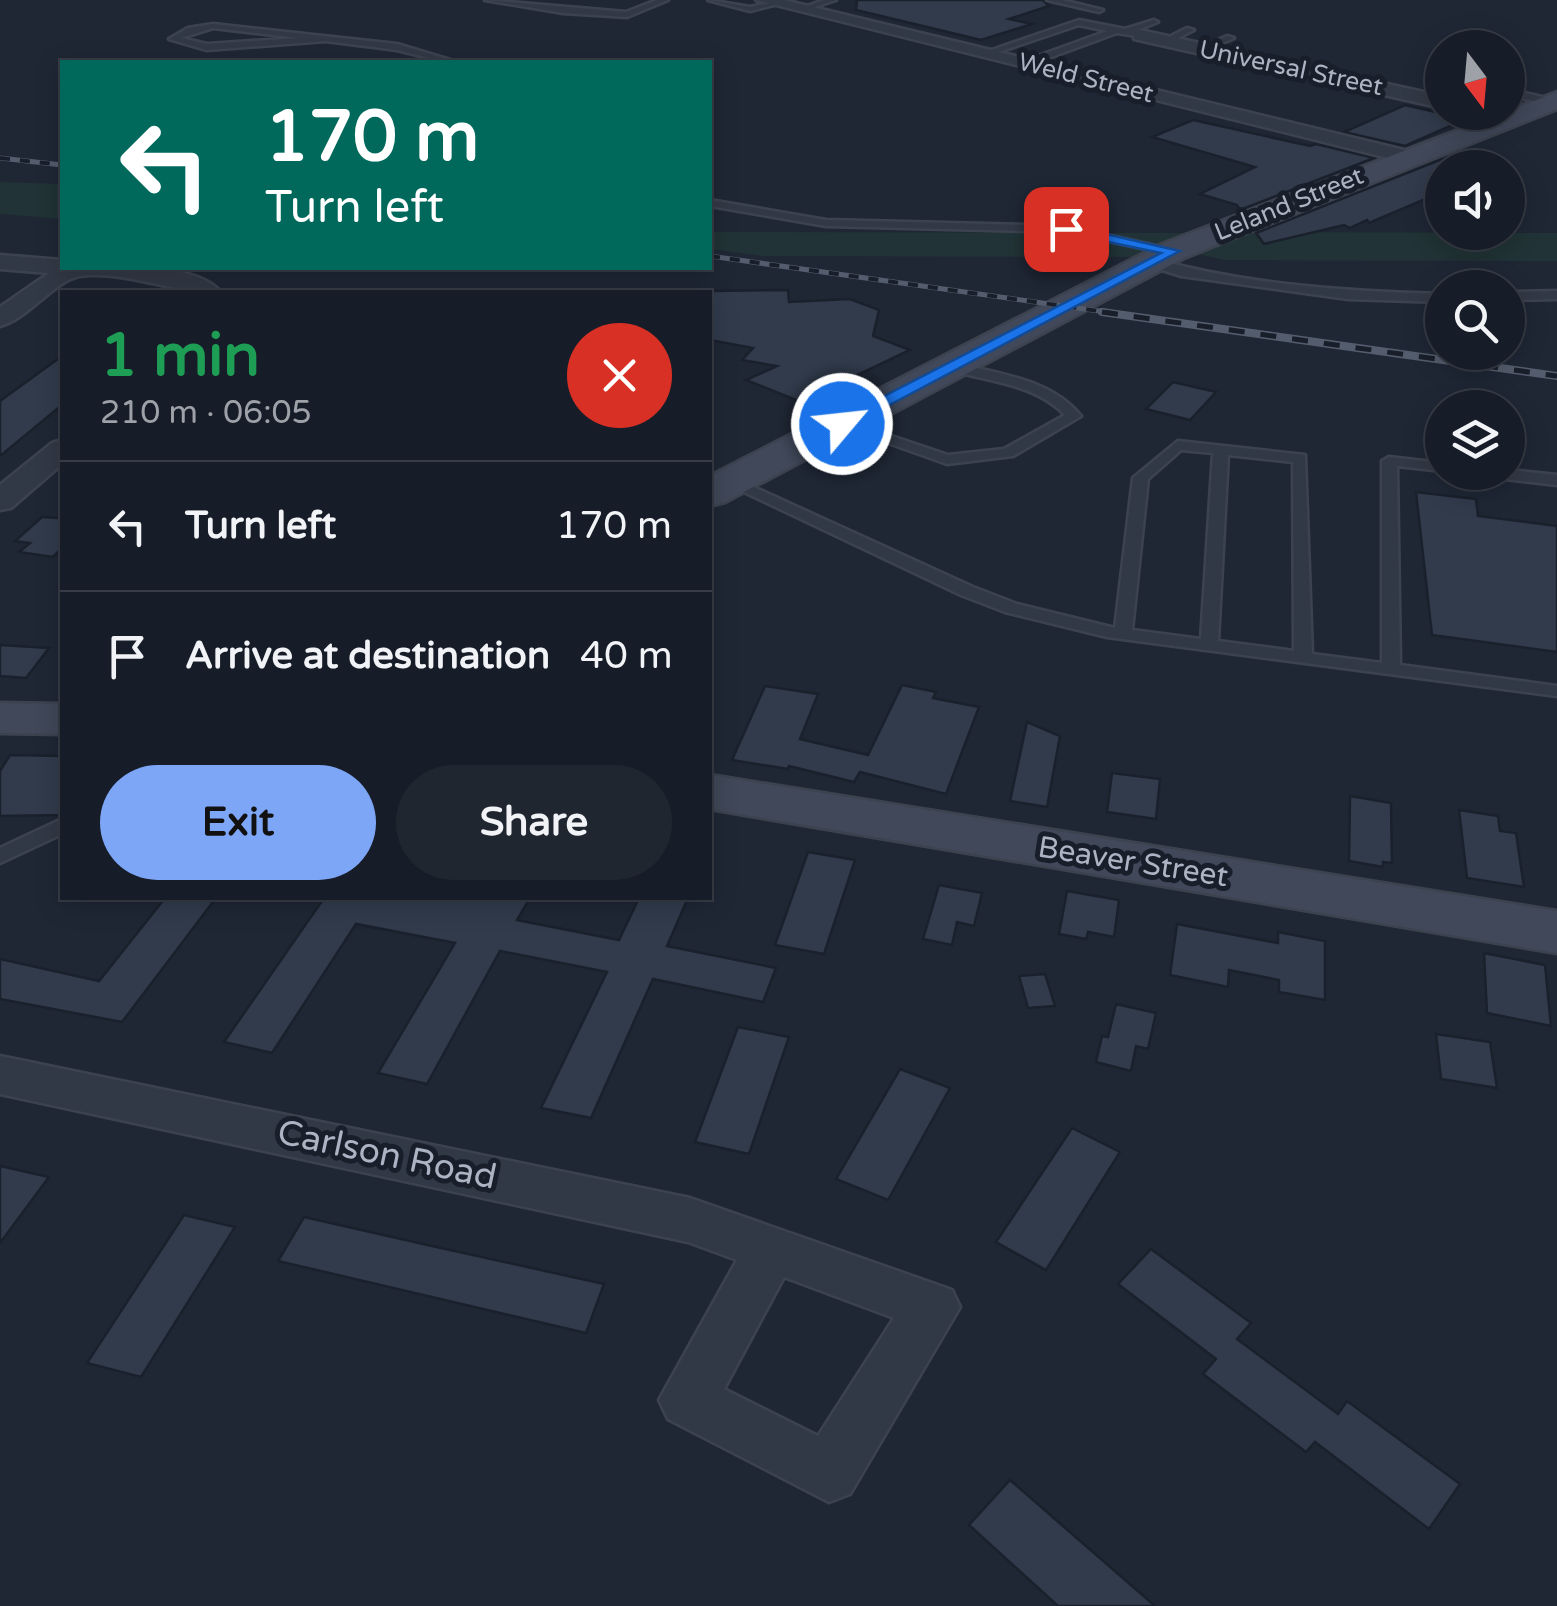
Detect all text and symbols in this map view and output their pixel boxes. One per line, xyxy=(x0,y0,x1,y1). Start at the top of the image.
north arrow xyxy=(1425,30,1525,130)
map controls xyxy=(1425,30,1525,490)
street label: Universal Street xyxy=(1196,34,1386,102)
street label: Weld Street xyxy=(1015,47,1157,109)
text: 170 m xyxy=(265,96,479,180)
icon: left xyxy=(100,100,230,230)
button: sound xyxy=(1425,150,1525,250)
street label: Leland Street xyxy=(1210,160,1368,247)
text: Turn left xyxy=(265,181,444,235)
pin xyxy=(1024,187,1109,272)
icon: arrive xyxy=(1039,202,1094,257)
button: search xyxy=(1425,270,1525,370)
text: 1 min xyxy=(100,320,260,392)
button: close xyxy=(567,323,672,428)
position arrow xyxy=(790,372,894,476)
button: layers xyxy=(1425,390,1525,490)
text: 210 m · 06:05 xyxy=(100,394,312,432)
icon: left xyxy=(100,499,155,554)
text: Turn left xyxy=(185,503,336,549)
text: 170 m xyxy=(556,503,672,549)
icon: arrive xyxy=(100,629,155,684)
text: Arrive at destination xyxy=(185,633,550,679)
text: 40 m xyxy=(580,633,673,679)
button: Exit xyxy=(100,765,376,880)
button: Share xyxy=(396,765,672,880)
street label: Beaver Street xyxy=(1035,829,1231,895)
street label: Carlson Road xyxy=(274,1111,500,1199)

